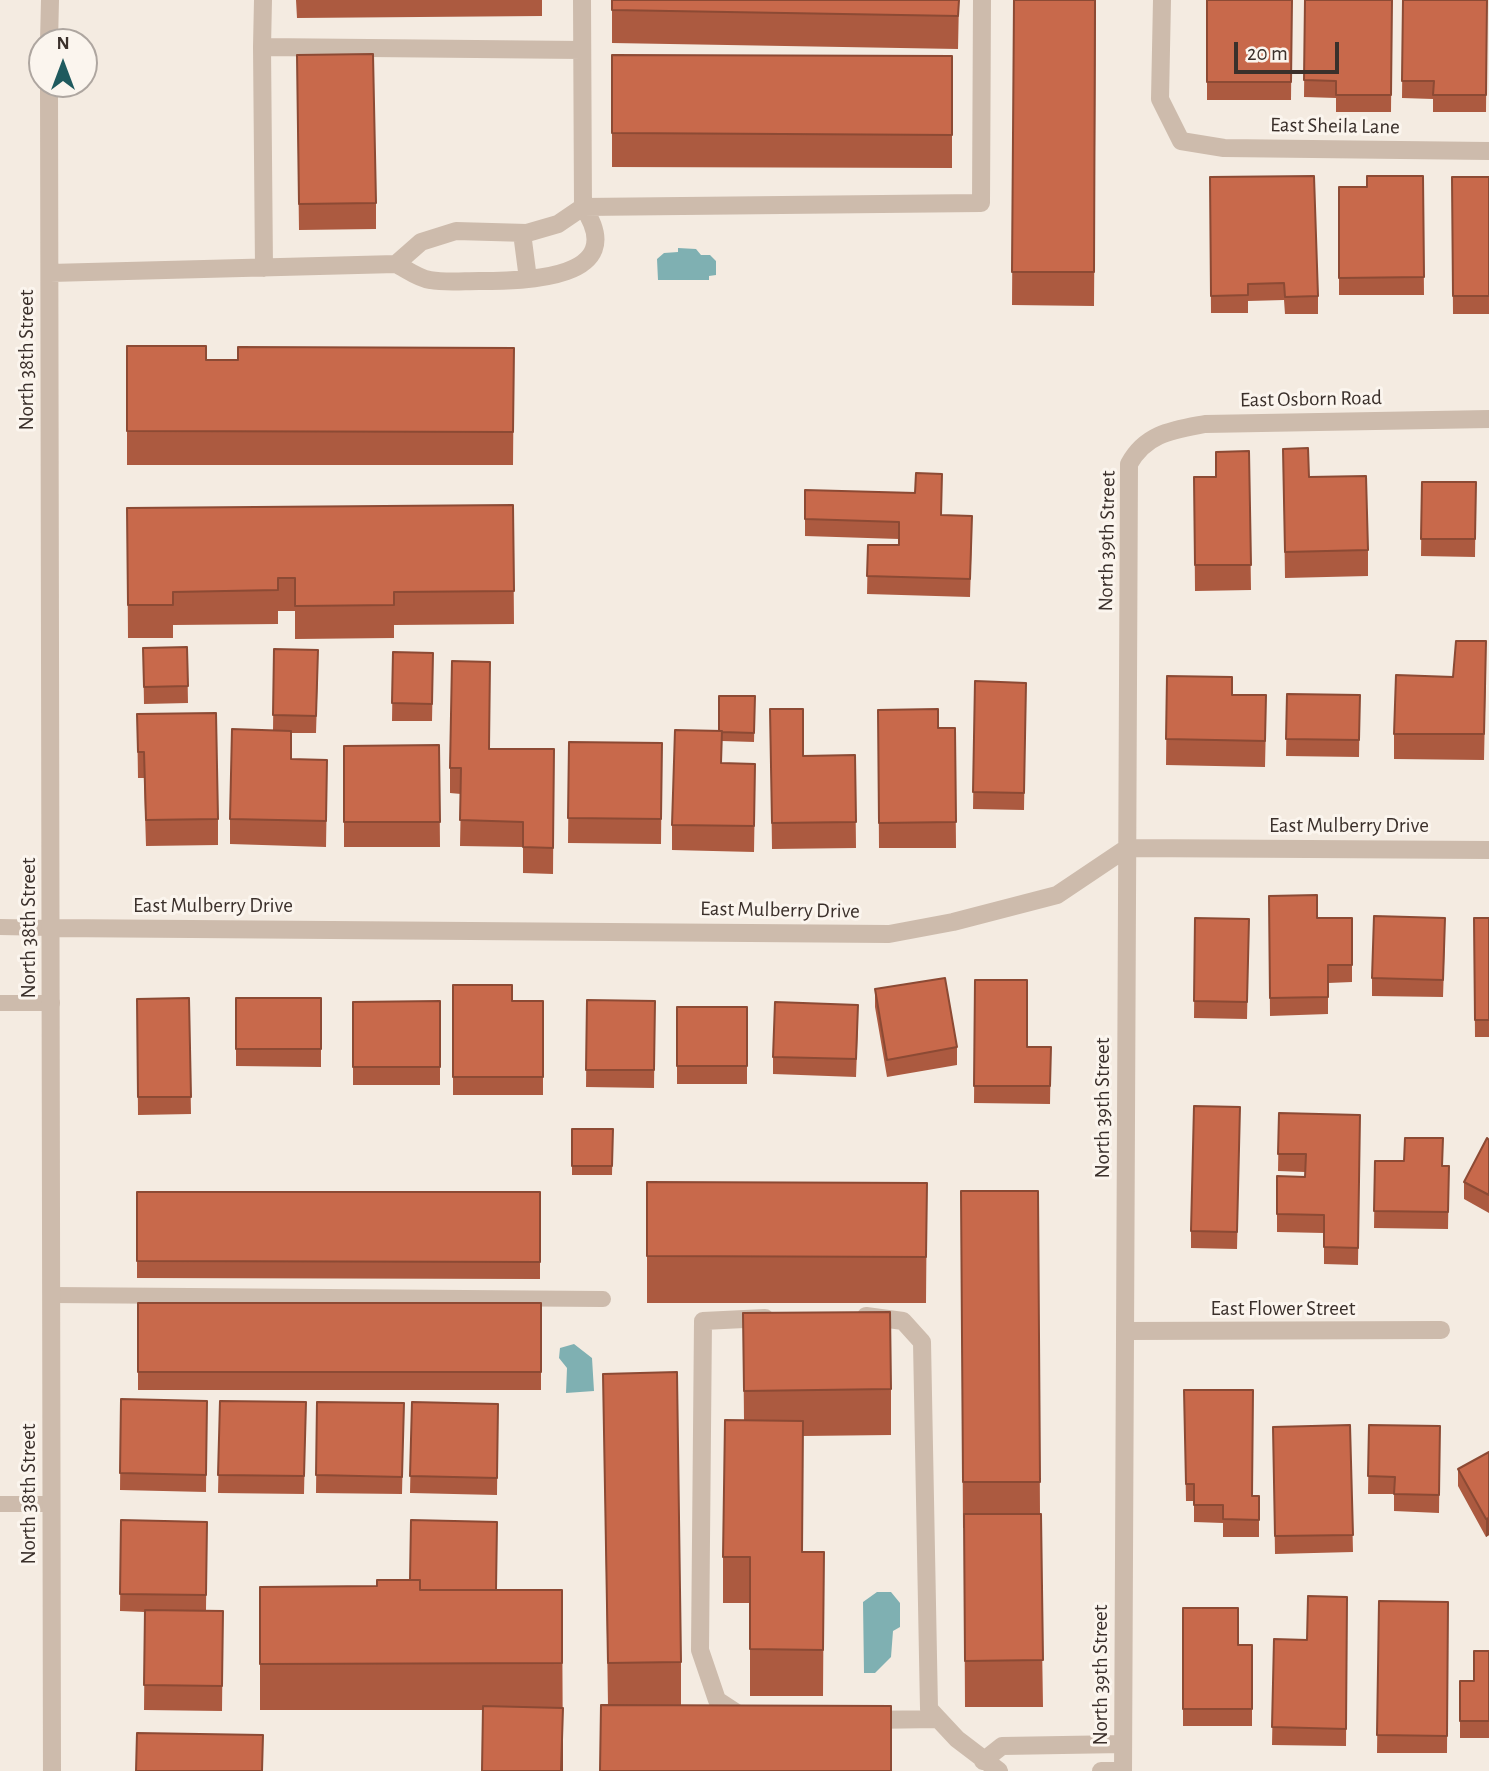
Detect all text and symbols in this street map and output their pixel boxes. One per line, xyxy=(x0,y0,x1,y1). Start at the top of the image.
north arrow xyxy=(28,28,98,98)
scale bar xyxy=(1237,28,1342,72)
text: N xyxy=(56,34,70,53)
text: 20 m xyxy=(1247,43,1288,64)
street label: East Sheila Lane xyxy=(1270,112,1400,140)
street label: North 38th Street xyxy=(14,289,40,431)
street label: East Osborn Road xyxy=(1240,385,1382,413)
street label: North 39th Street xyxy=(1093,470,1121,612)
street label: East Mulberry Drive xyxy=(1269,813,1429,839)
street label: North 38th Street xyxy=(16,857,42,999)
street label: East Mulberry Drive xyxy=(133,893,293,919)
street label: East Mulberry Drive xyxy=(700,896,860,924)
street label: North 39th Street xyxy=(1090,1038,1116,1178)
street label: East Flower Street xyxy=(1211,1296,1355,1322)
street label: North 38th Street xyxy=(16,1423,42,1565)
street label: North 39th Street xyxy=(1088,1605,1114,1745)

